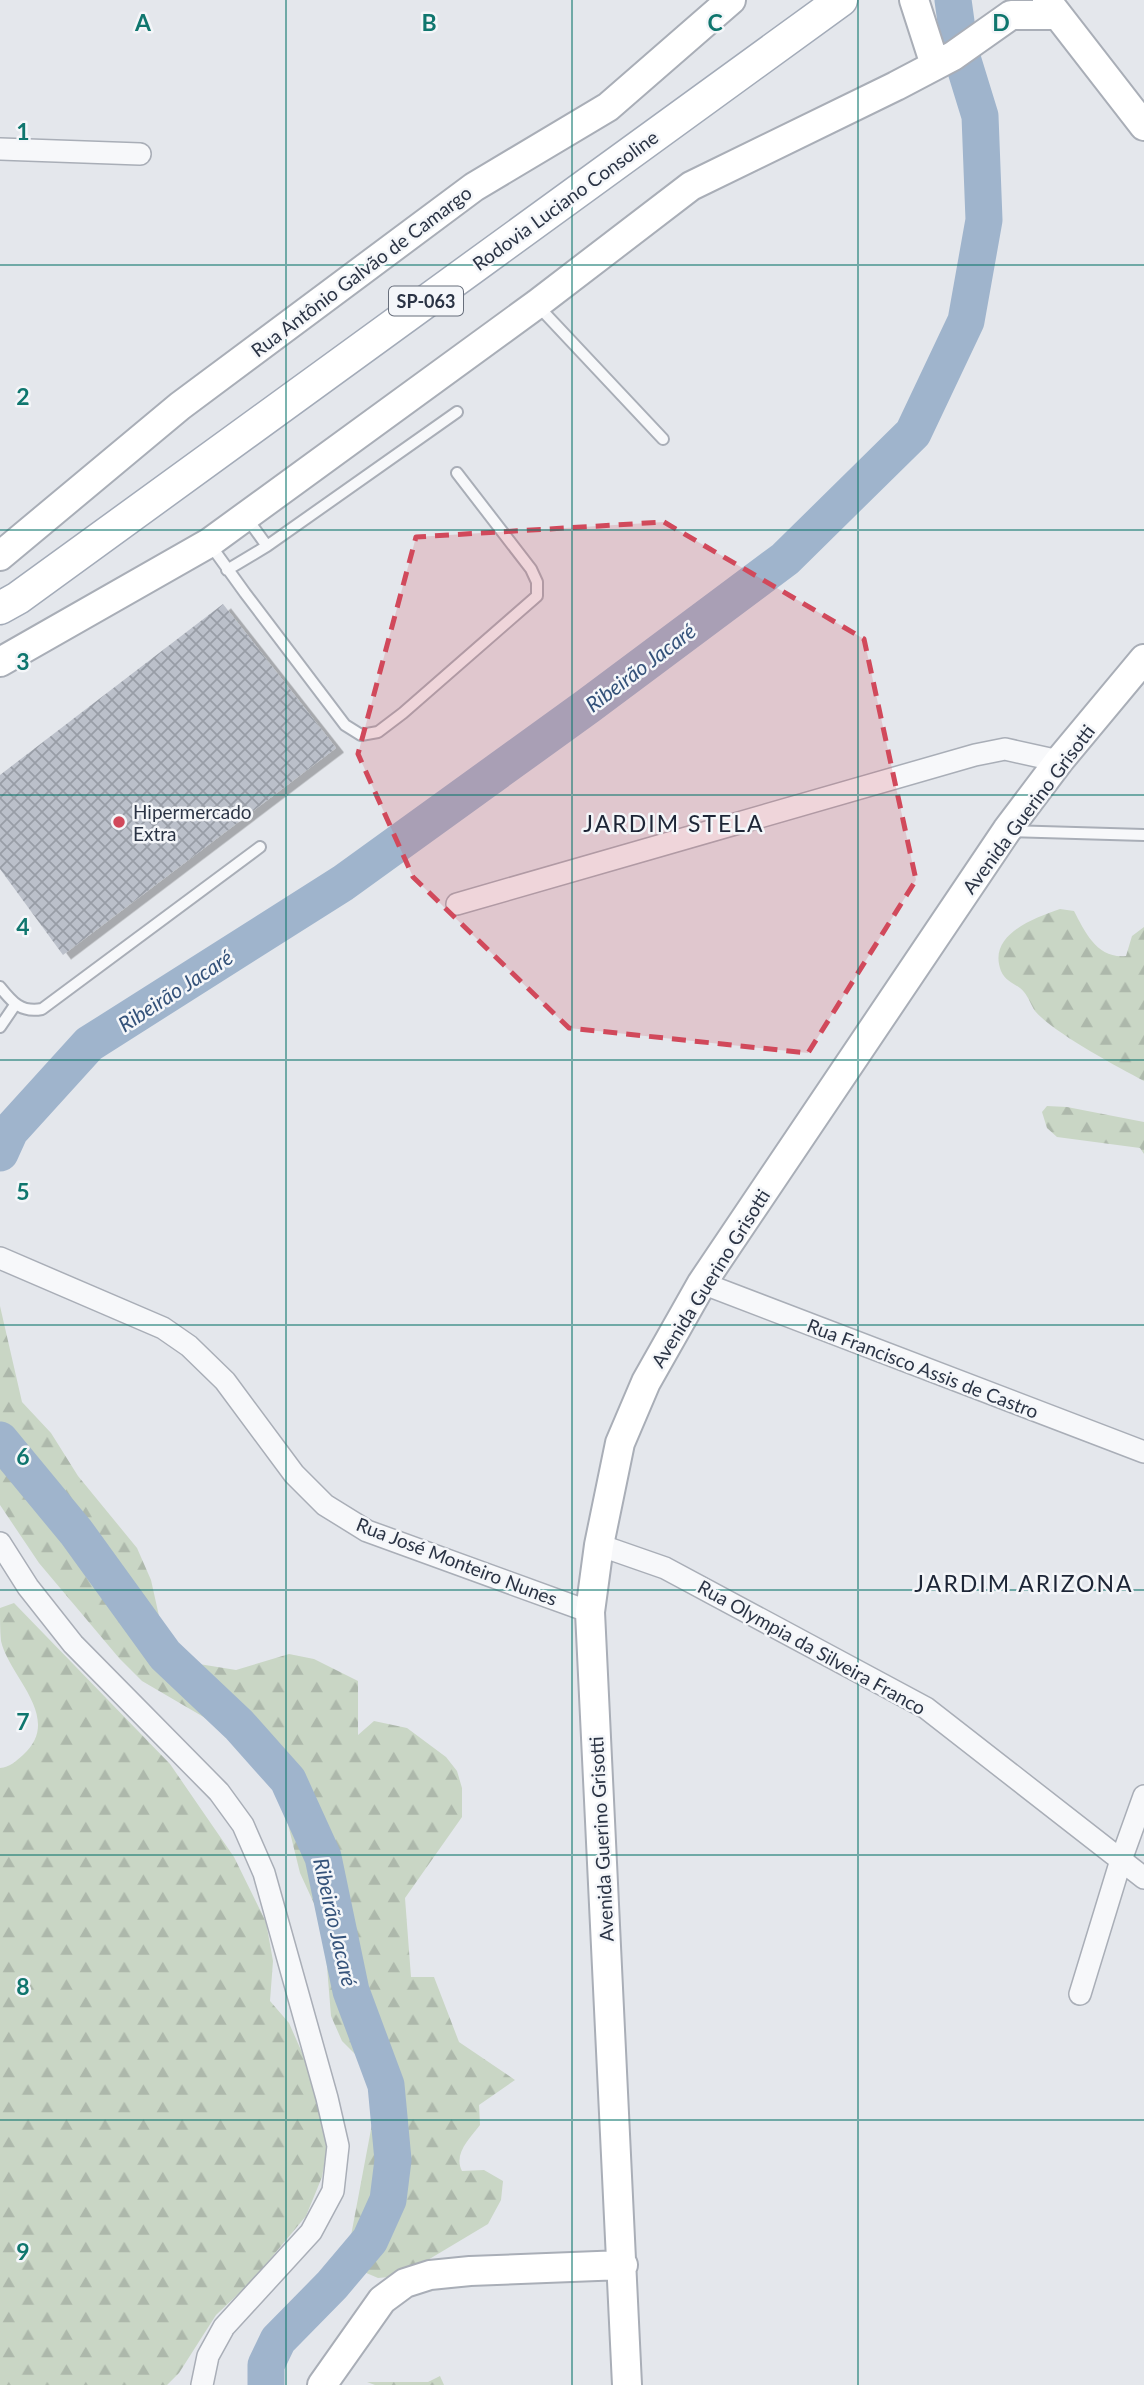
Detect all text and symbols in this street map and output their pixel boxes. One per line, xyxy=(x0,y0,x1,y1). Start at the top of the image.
text: A xyxy=(134,8,152,36)
text: B xyxy=(421,8,437,36)
text: C xyxy=(707,8,723,36)
text: D xyxy=(992,8,1010,36)
text: 1 xyxy=(16,117,30,145)
street label: Rodovia Luciano Consoline xyxy=(468,125,662,275)
street label: Rua Antônio Galvão de Camargo xyxy=(246,181,476,361)
road number: SP-063 xyxy=(389,286,463,316)
text: 2 xyxy=(16,382,30,410)
water label: Ribeirão Jacaré xyxy=(580,618,700,716)
text: 3 xyxy=(16,647,30,675)
street label: Avenida Guerino Grisotti xyxy=(957,720,1099,898)
place label: Hipermercado Extra xyxy=(133,800,252,845)
district label: JARDIM STELA xyxy=(583,809,765,837)
marker: Hipermercado Extra xyxy=(111,814,127,830)
text: 4 xyxy=(16,912,30,940)
water label: Ribeirão Jacaré xyxy=(113,944,237,1036)
text: 5 xyxy=(16,1177,30,1205)
street label: Avenida Guerino Grisotti xyxy=(646,1185,774,1371)
street label: Rua Francisco Assis de Castro xyxy=(804,1313,1042,1423)
text: 6 xyxy=(16,1442,30,1470)
street label: Rua José Monteiro Nunes xyxy=(353,1512,561,1610)
district label: JARDIM ARIZONA xyxy=(914,1569,1134,1597)
street label: Rua Olympia da Silveira Franco xyxy=(694,1575,930,1719)
text: 7 xyxy=(16,1707,30,1735)
street label: Avenida Guerino Grisotti xyxy=(584,1736,618,1942)
water label: Ribeirão Jacaré xyxy=(309,1855,363,1989)
text: 8 xyxy=(16,1972,30,2000)
text: 9 xyxy=(16,2237,30,2265)

